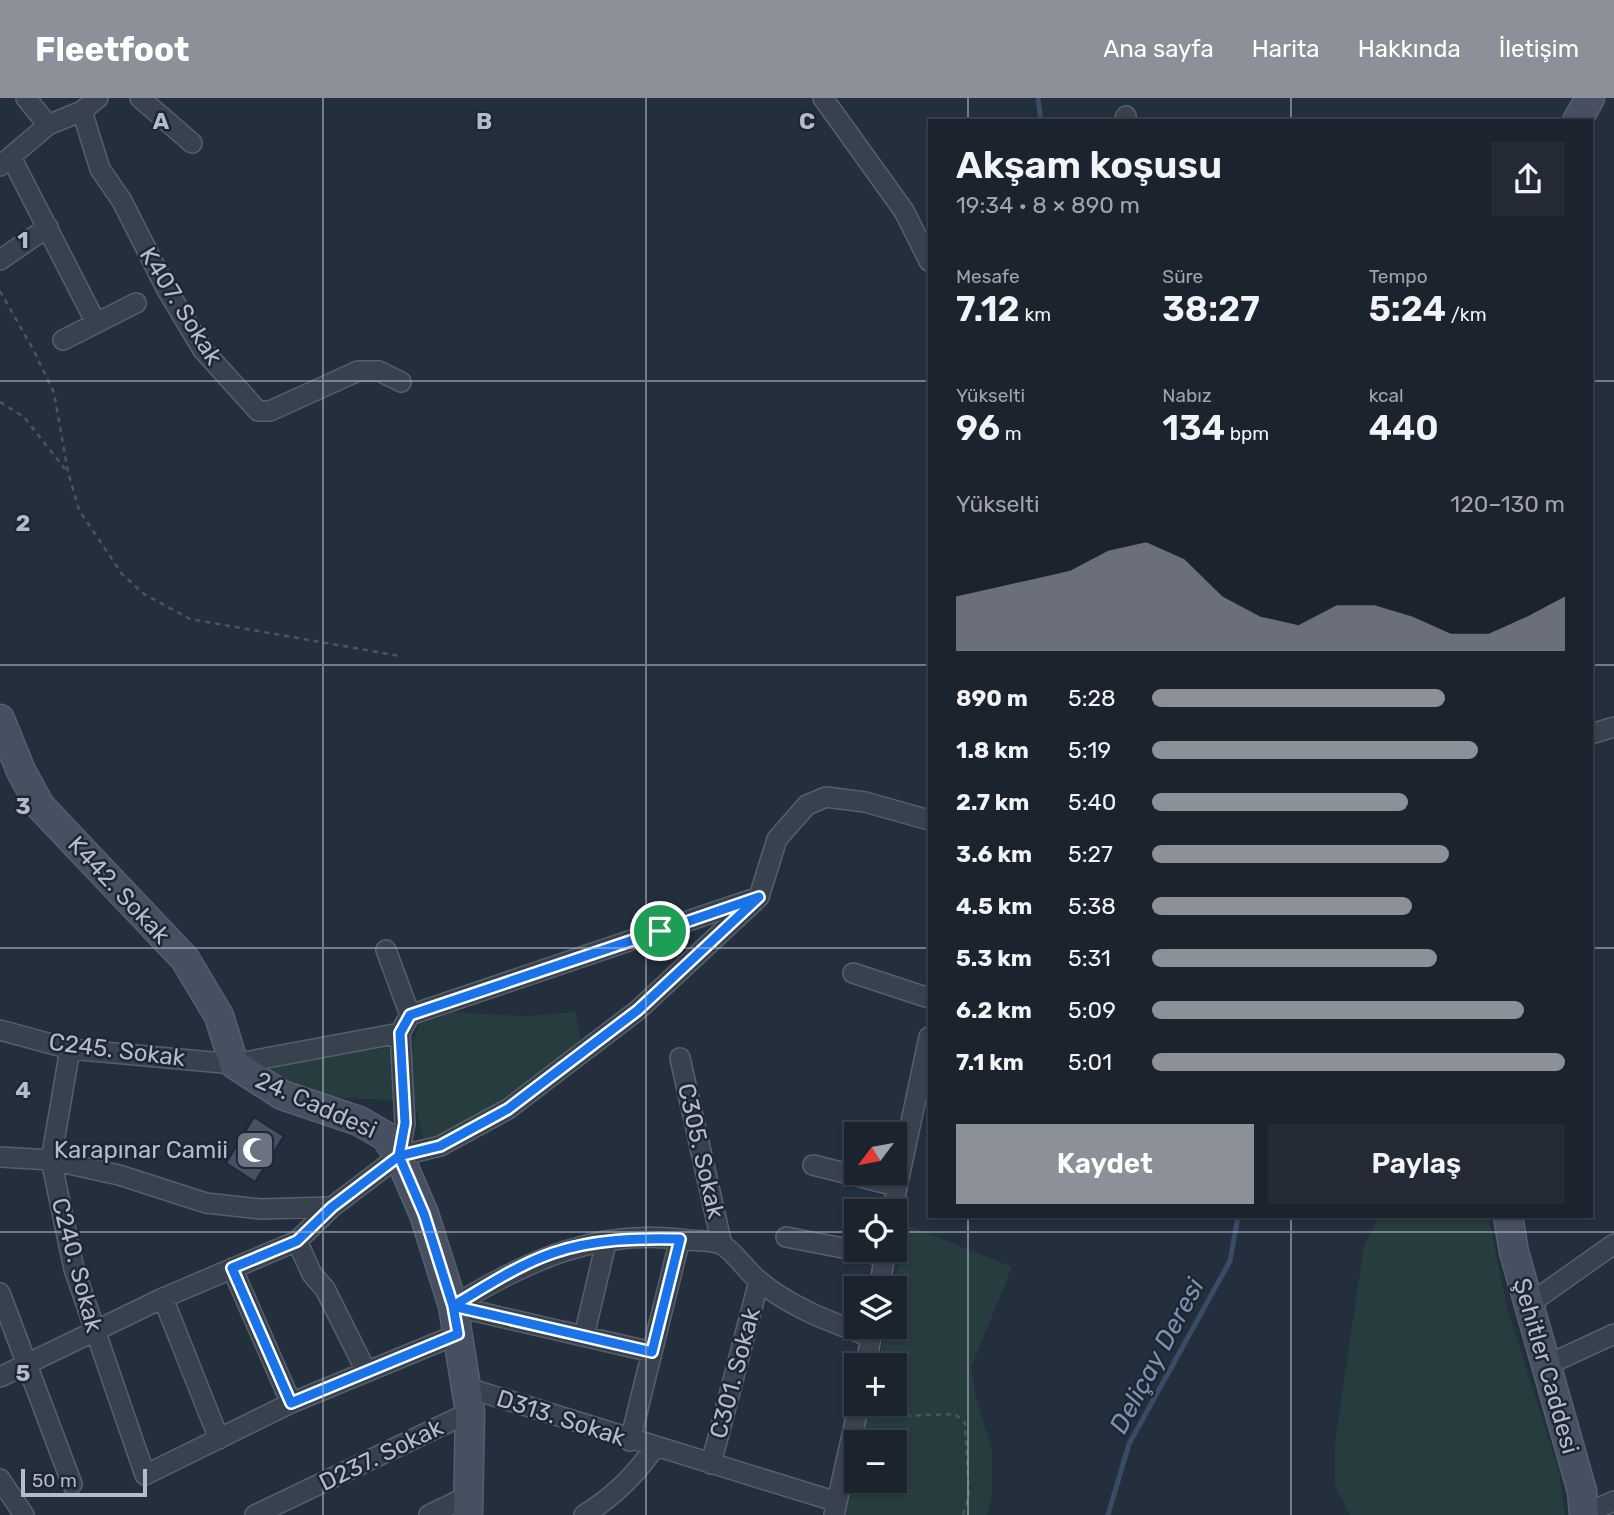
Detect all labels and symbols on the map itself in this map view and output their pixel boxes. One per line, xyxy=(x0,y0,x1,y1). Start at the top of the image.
text: A xyxy=(153,107,170,135)
text: B xyxy=(476,107,492,135)
text: C xyxy=(799,107,815,135)
text: 1 xyxy=(17,226,29,254)
street label: K407. Sokak xyxy=(134,242,229,371)
text: 2 xyxy=(16,509,30,537)
text: 3 xyxy=(15,792,31,820)
street label: K442. Sokak xyxy=(62,831,176,950)
pin xyxy=(630,901,690,961)
street label: C245. Sokak xyxy=(47,1028,187,1072)
street label: 24. Caddesi xyxy=(251,1066,381,1144)
text: 4 xyxy=(15,1076,31,1104)
street label: C305. Sokak xyxy=(672,1081,730,1222)
north arrow xyxy=(844,1122,906,1185)
mosque icon: Karapınar Camii xyxy=(234,1129,276,1171)
place label: Karapınar Camii xyxy=(54,1136,228,1164)
street label: C240. Sokak xyxy=(46,1195,109,1336)
water label: Deliçay Deresi xyxy=(1103,1273,1211,1439)
street label: Şehitler Caddesi xyxy=(1508,1275,1584,1457)
street label: C301. Sokak xyxy=(704,1304,766,1441)
text: 5 xyxy=(16,1359,31,1387)
street label: D313. Sokak xyxy=(493,1384,629,1452)
street label: D237. Sokak xyxy=(315,1413,448,1497)
scale bar xyxy=(21,1466,147,1498)

